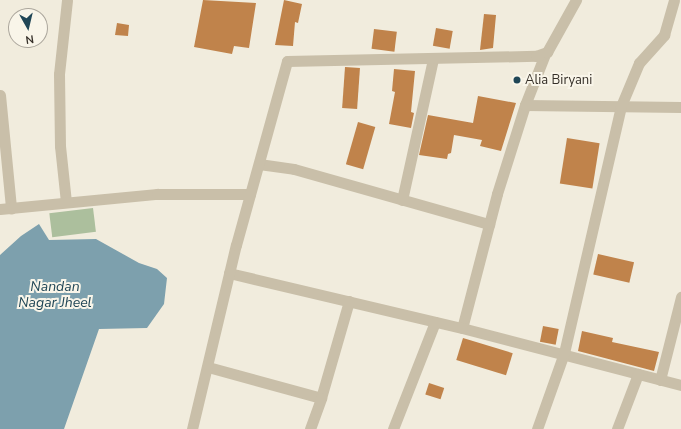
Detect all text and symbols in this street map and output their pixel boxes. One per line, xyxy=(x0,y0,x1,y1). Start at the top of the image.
north arrow xyxy=(8,8,48,48)
text: N xyxy=(24,31,35,47)
place label: Alia Biryani xyxy=(525,72,592,88)
marker: Alia Biryani xyxy=(512,75,522,85)
water label: Nandan Nagar Jheel xyxy=(18,279,92,312)

